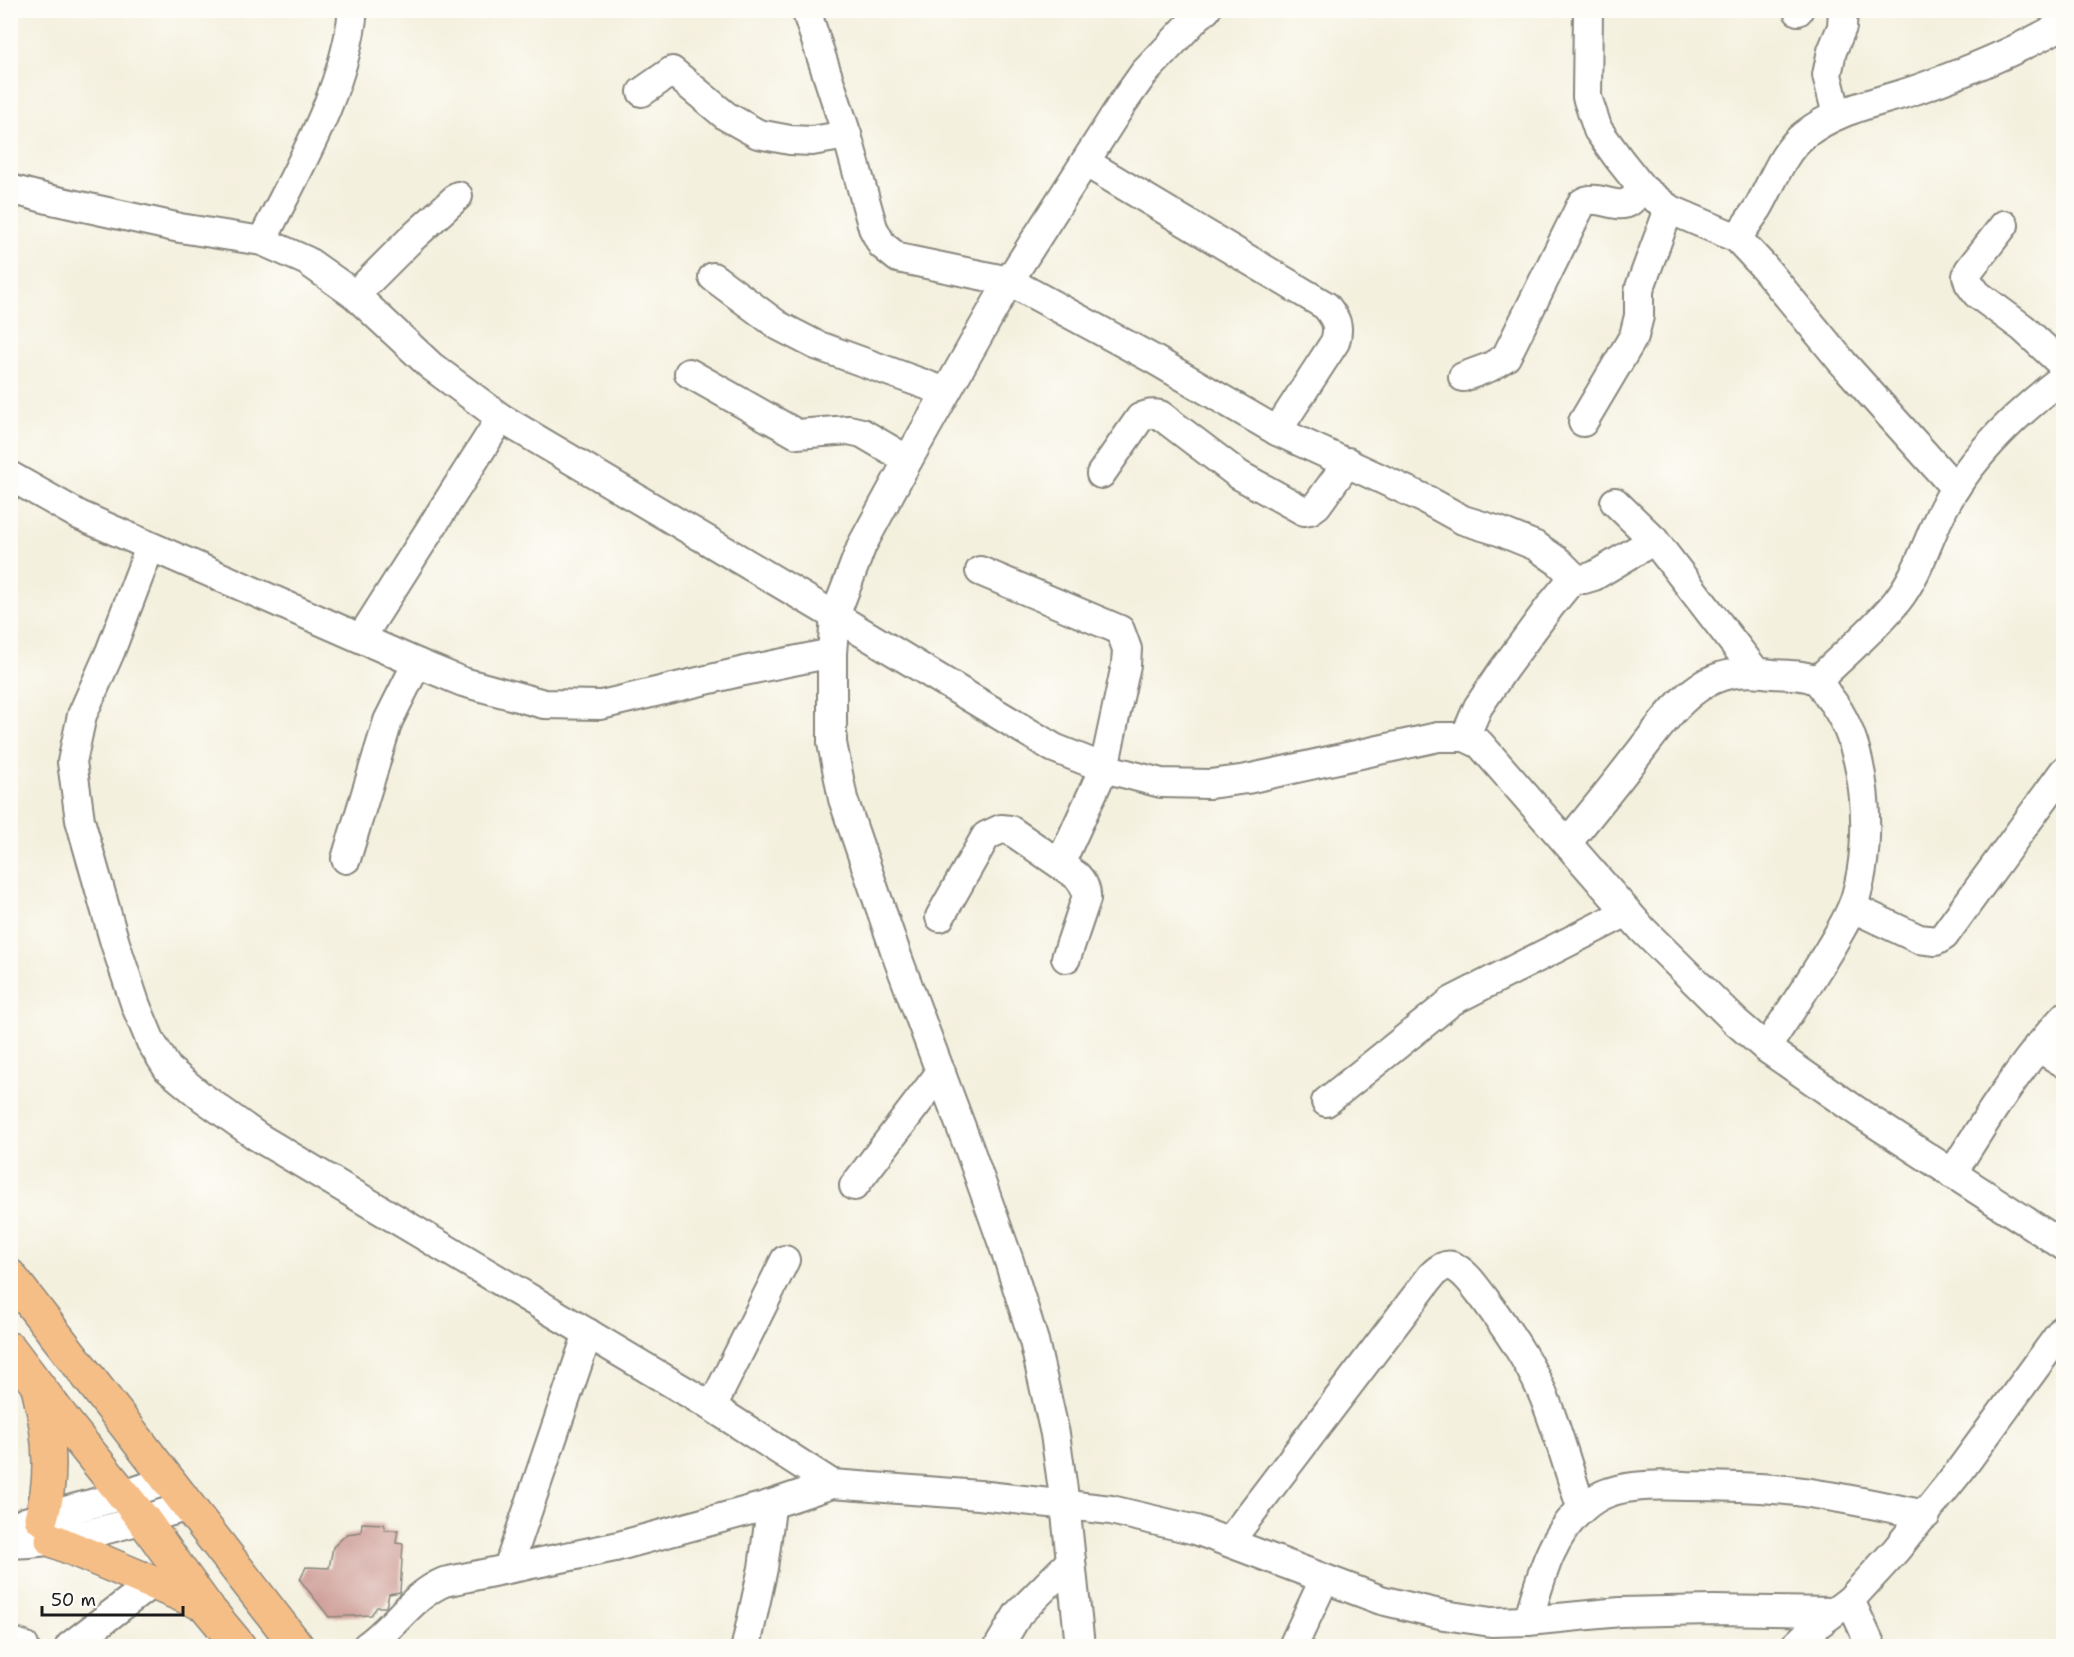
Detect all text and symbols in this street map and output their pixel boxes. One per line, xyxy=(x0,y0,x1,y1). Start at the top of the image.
scale bar xyxy=(42,1579,183,1617)
text: 50 m xyxy=(51,1588,96,1612)

